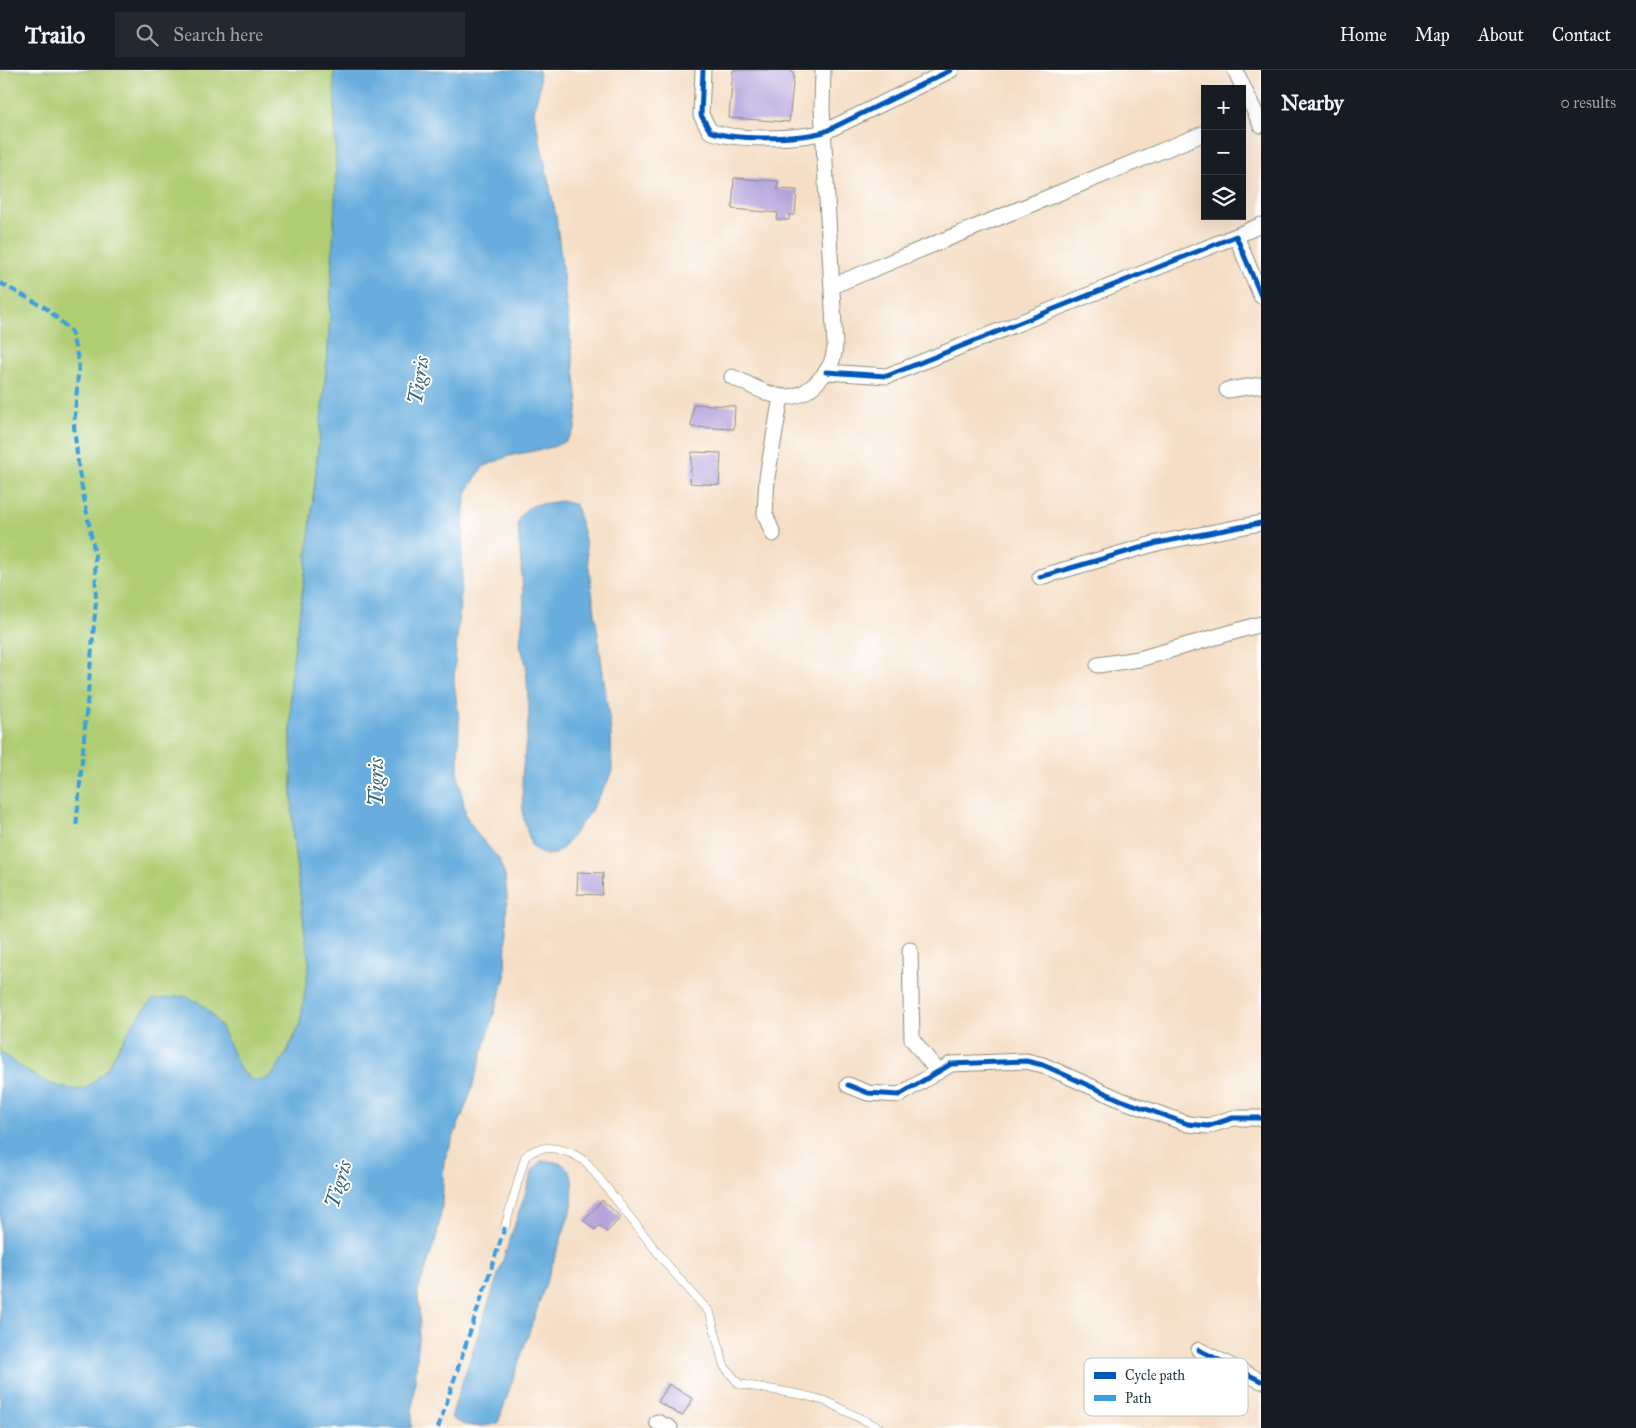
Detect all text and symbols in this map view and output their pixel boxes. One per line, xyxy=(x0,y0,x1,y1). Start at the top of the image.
search box xyxy=(115,12,465,57)
text: Trailo xyxy=(25,20,85,50)
icon: search xyxy=(133,21,161,49)
text: Search here xyxy=(173,23,263,46)
text: Home xyxy=(1340,24,1387,46)
text: Map xyxy=(1415,24,1450,46)
text: About xyxy=(1478,24,1524,46)
text: Contact xyxy=(1552,24,1611,46)
map controls xyxy=(1201,85,1246,220)
button: + xyxy=(1201,85,1246,130)
text: Nearby xyxy=(1281,90,1344,116)
text: 0 results xyxy=(1561,93,1616,112)
button: − xyxy=(1201,130,1246,175)
button: layers xyxy=(1201,175,1246,220)
water label: Tigris xyxy=(402,353,434,406)
water label: Tigris xyxy=(364,757,388,806)
water label: Tigris xyxy=(319,1156,357,1211)
legend xyxy=(1084,1358,1248,1416)
text: Cycle path xyxy=(1125,1367,1185,1384)
text: Path xyxy=(1125,1390,1152,1407)

